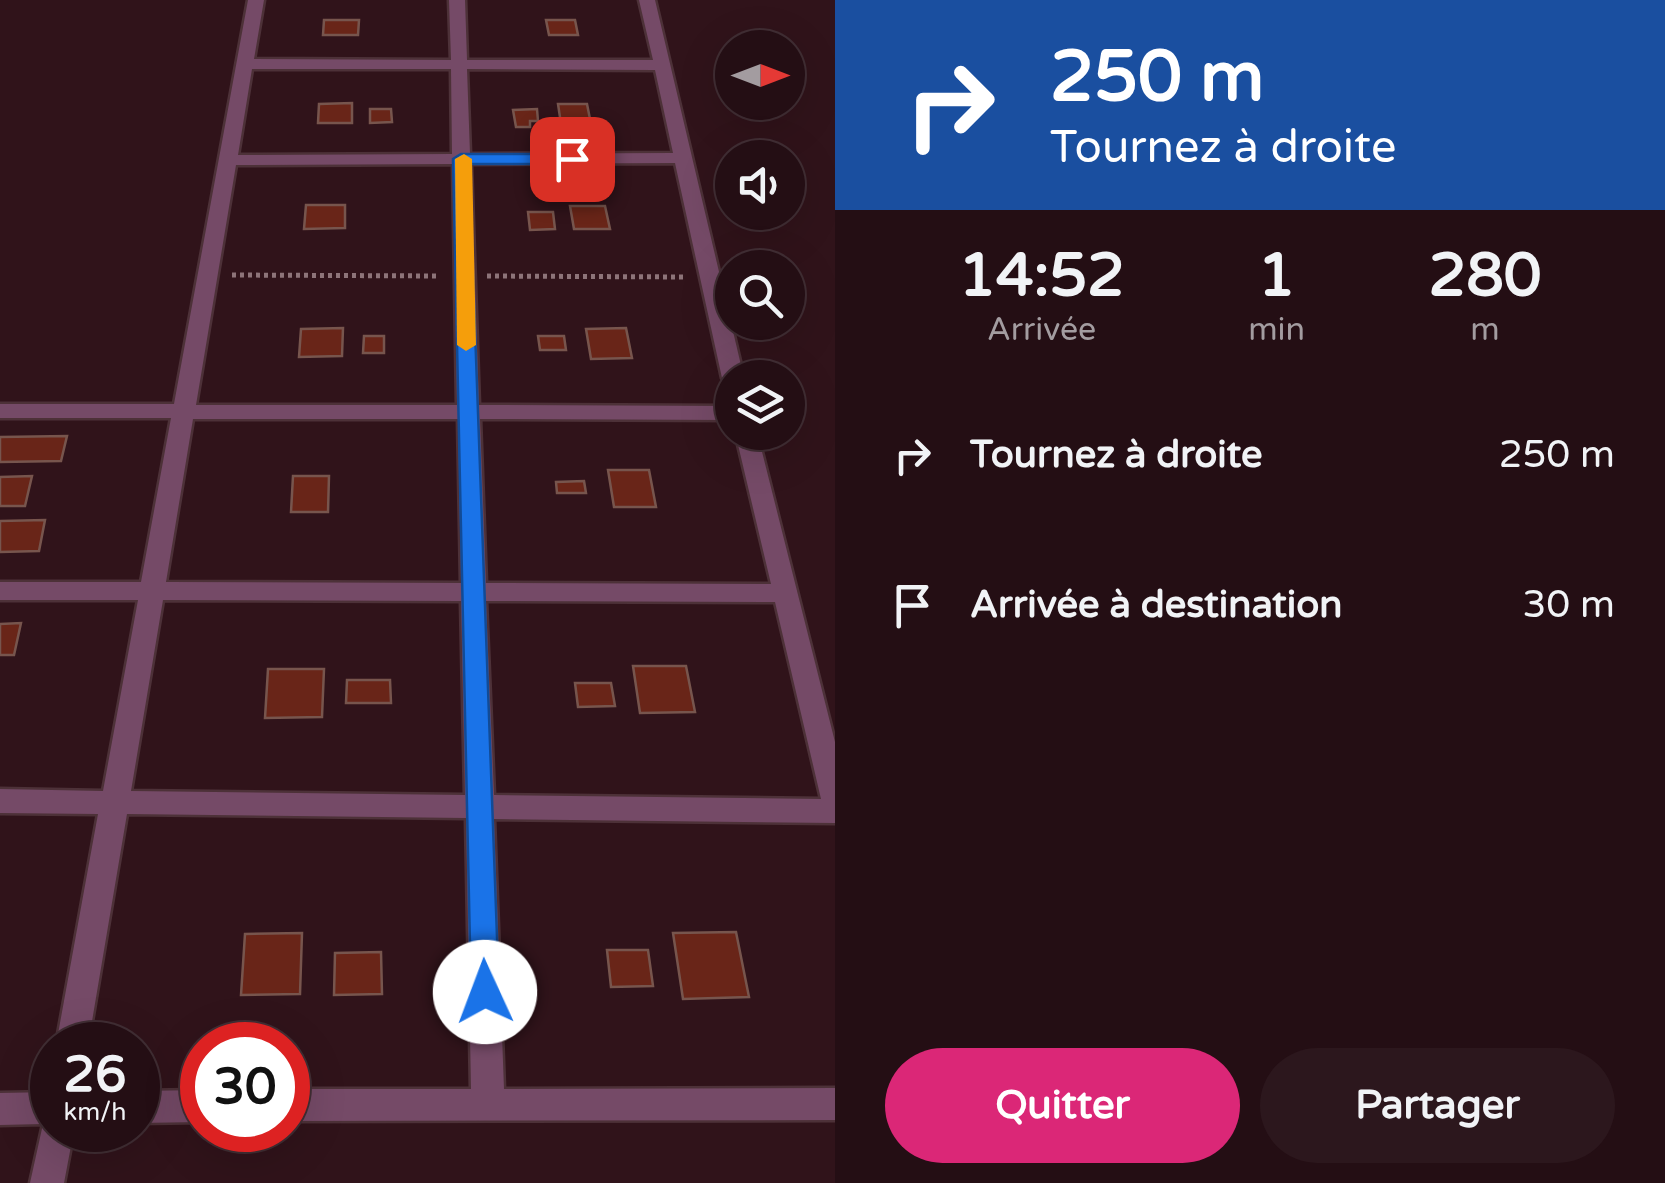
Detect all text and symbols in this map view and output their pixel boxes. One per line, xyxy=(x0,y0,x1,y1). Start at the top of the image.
north arrow xyxy=(715,30,805,120)
map controls xyxy=(715,30,805,450)
text: 250 m xyxy=(1050,36,1264,120)
icon: right xyxy=(885,40,1015,170)
pin xyxy=(530,117,615,202)
text: Tournez à droite xyxy=(1050,121,1396,175)
icon: arrive xyxy=(545,132,600,187)
button: sound xyxy=(715,140,805,230)
text: 14:52 xyxy=(958,240,1125,312)
text: 1 xyxy=(1258,240,1295,312)
text: 280 xyxy=(1428,240,1542,312)
button: search xyxy=(715,250,805,340)
text: Arrivée xyxy=(987,311,1096,349)
text: min xyxy=(1248,311,1305,349)
text: m xyxy=(1470,311,1500,349)
button: layers xyxy=(715,360,805,450)
icon: right xyxy=(885,428,940,483)
text: Tournez à droite xyxy=(970,432,1263,478)
text: 250 m xyxy=(1499,432,1615,478)
icon: arrive xyxy=(885,578,940,633)
text: Arrivée à destination xyxy=(970,582,1343,628)
text: 30 m xyxy=(1523,582,1615,628)
position arrow xyxy=(433,940,537,1044)
speed limit sign: 30 xyxy=(180,1022,310,1152)
text: 26 xyxy=(64,1045,126,1105)
button: Quitter xyxy=(885,1048,1240,1163)
button: Partager xyxy=(1260,1048,1615,1163)
text: km/h xyxy=(64,1097,126,1127)

